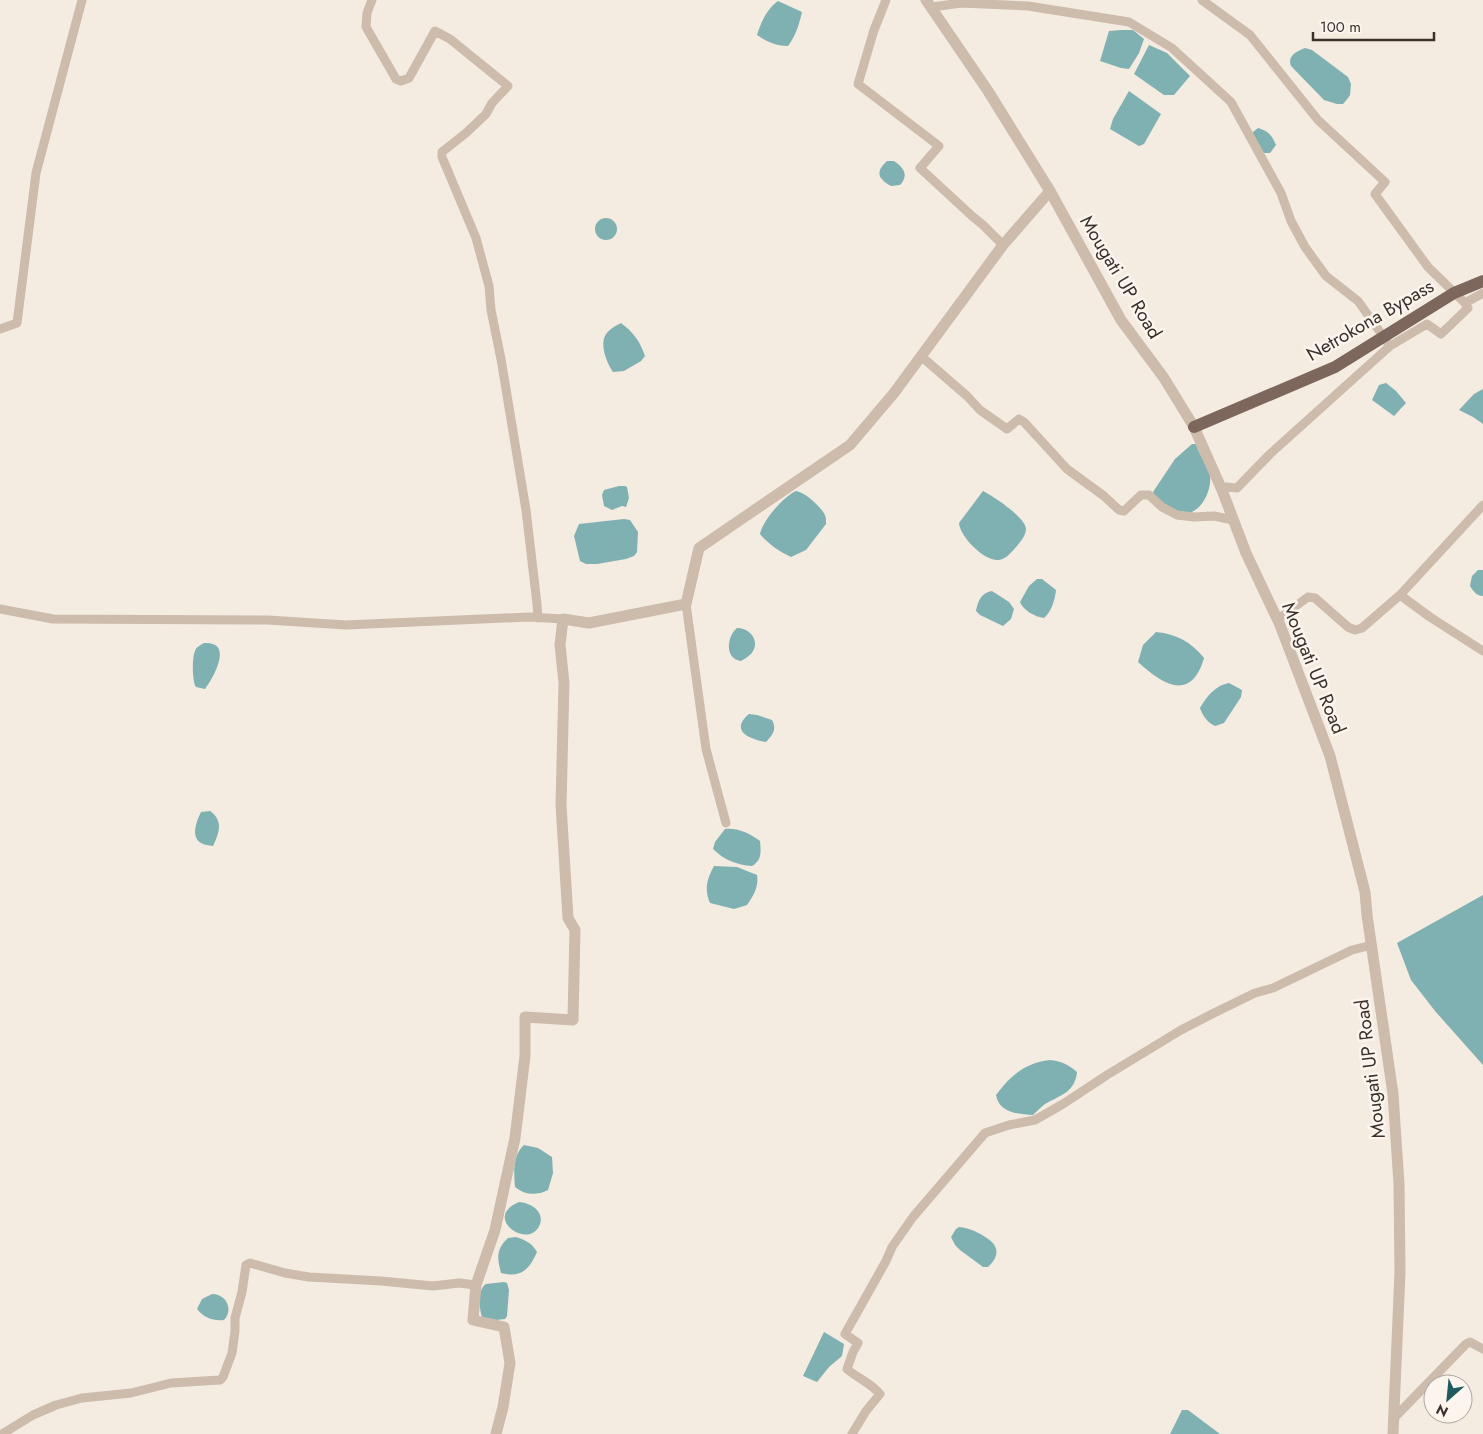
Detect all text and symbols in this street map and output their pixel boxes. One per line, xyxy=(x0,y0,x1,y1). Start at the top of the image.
scale bar xyxy=(1313,10,1434,42)
text: 100 m xyxy=(1320,16,1361,38)
street label: Mougati UP Road xyxy=(1073,210,1169,344)
street label: Netrokona Bypass xyxy=(1301,272,1439,367)
street label: Mougati UP Road xyxy=(1275,598,1353,738)
street label: Mougati UP Road xyxy=(1348,998,1392,1140)
north arrow xyxy=(1423,1374,1473,1424)
text: N xyxy=(1433,1399,1452,1422)

